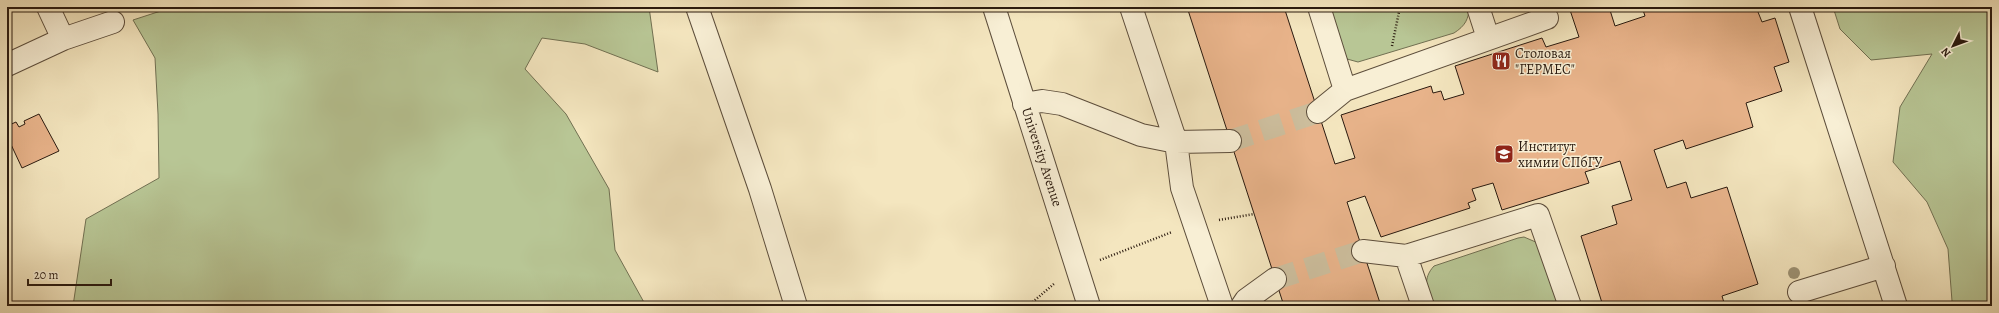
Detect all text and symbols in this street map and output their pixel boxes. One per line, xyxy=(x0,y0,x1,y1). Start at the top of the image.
north arrow xyxy=(1933,26,1973,66)
place label: Столовая "ГЕРМЕС" xyxy=(1515,44,1575,79)
text: N xyxy=(1938,44,1954,60)
restaurant icon: Столовая "ГЕРМЕС" xyxy=(1490,50,1512,72)
street label: University Avenue xyxy=(1017,105,1067,209)
place label: Институт химии СПбГУ xyxy=(1518,137,1602,172)
school or university icon: Институт химии СПбГУ xyxy=(1493,143,1515,165)
scale bar xyxy=(28,261,111,287)
text: 20 m xyxy=(34,267,58,283)

